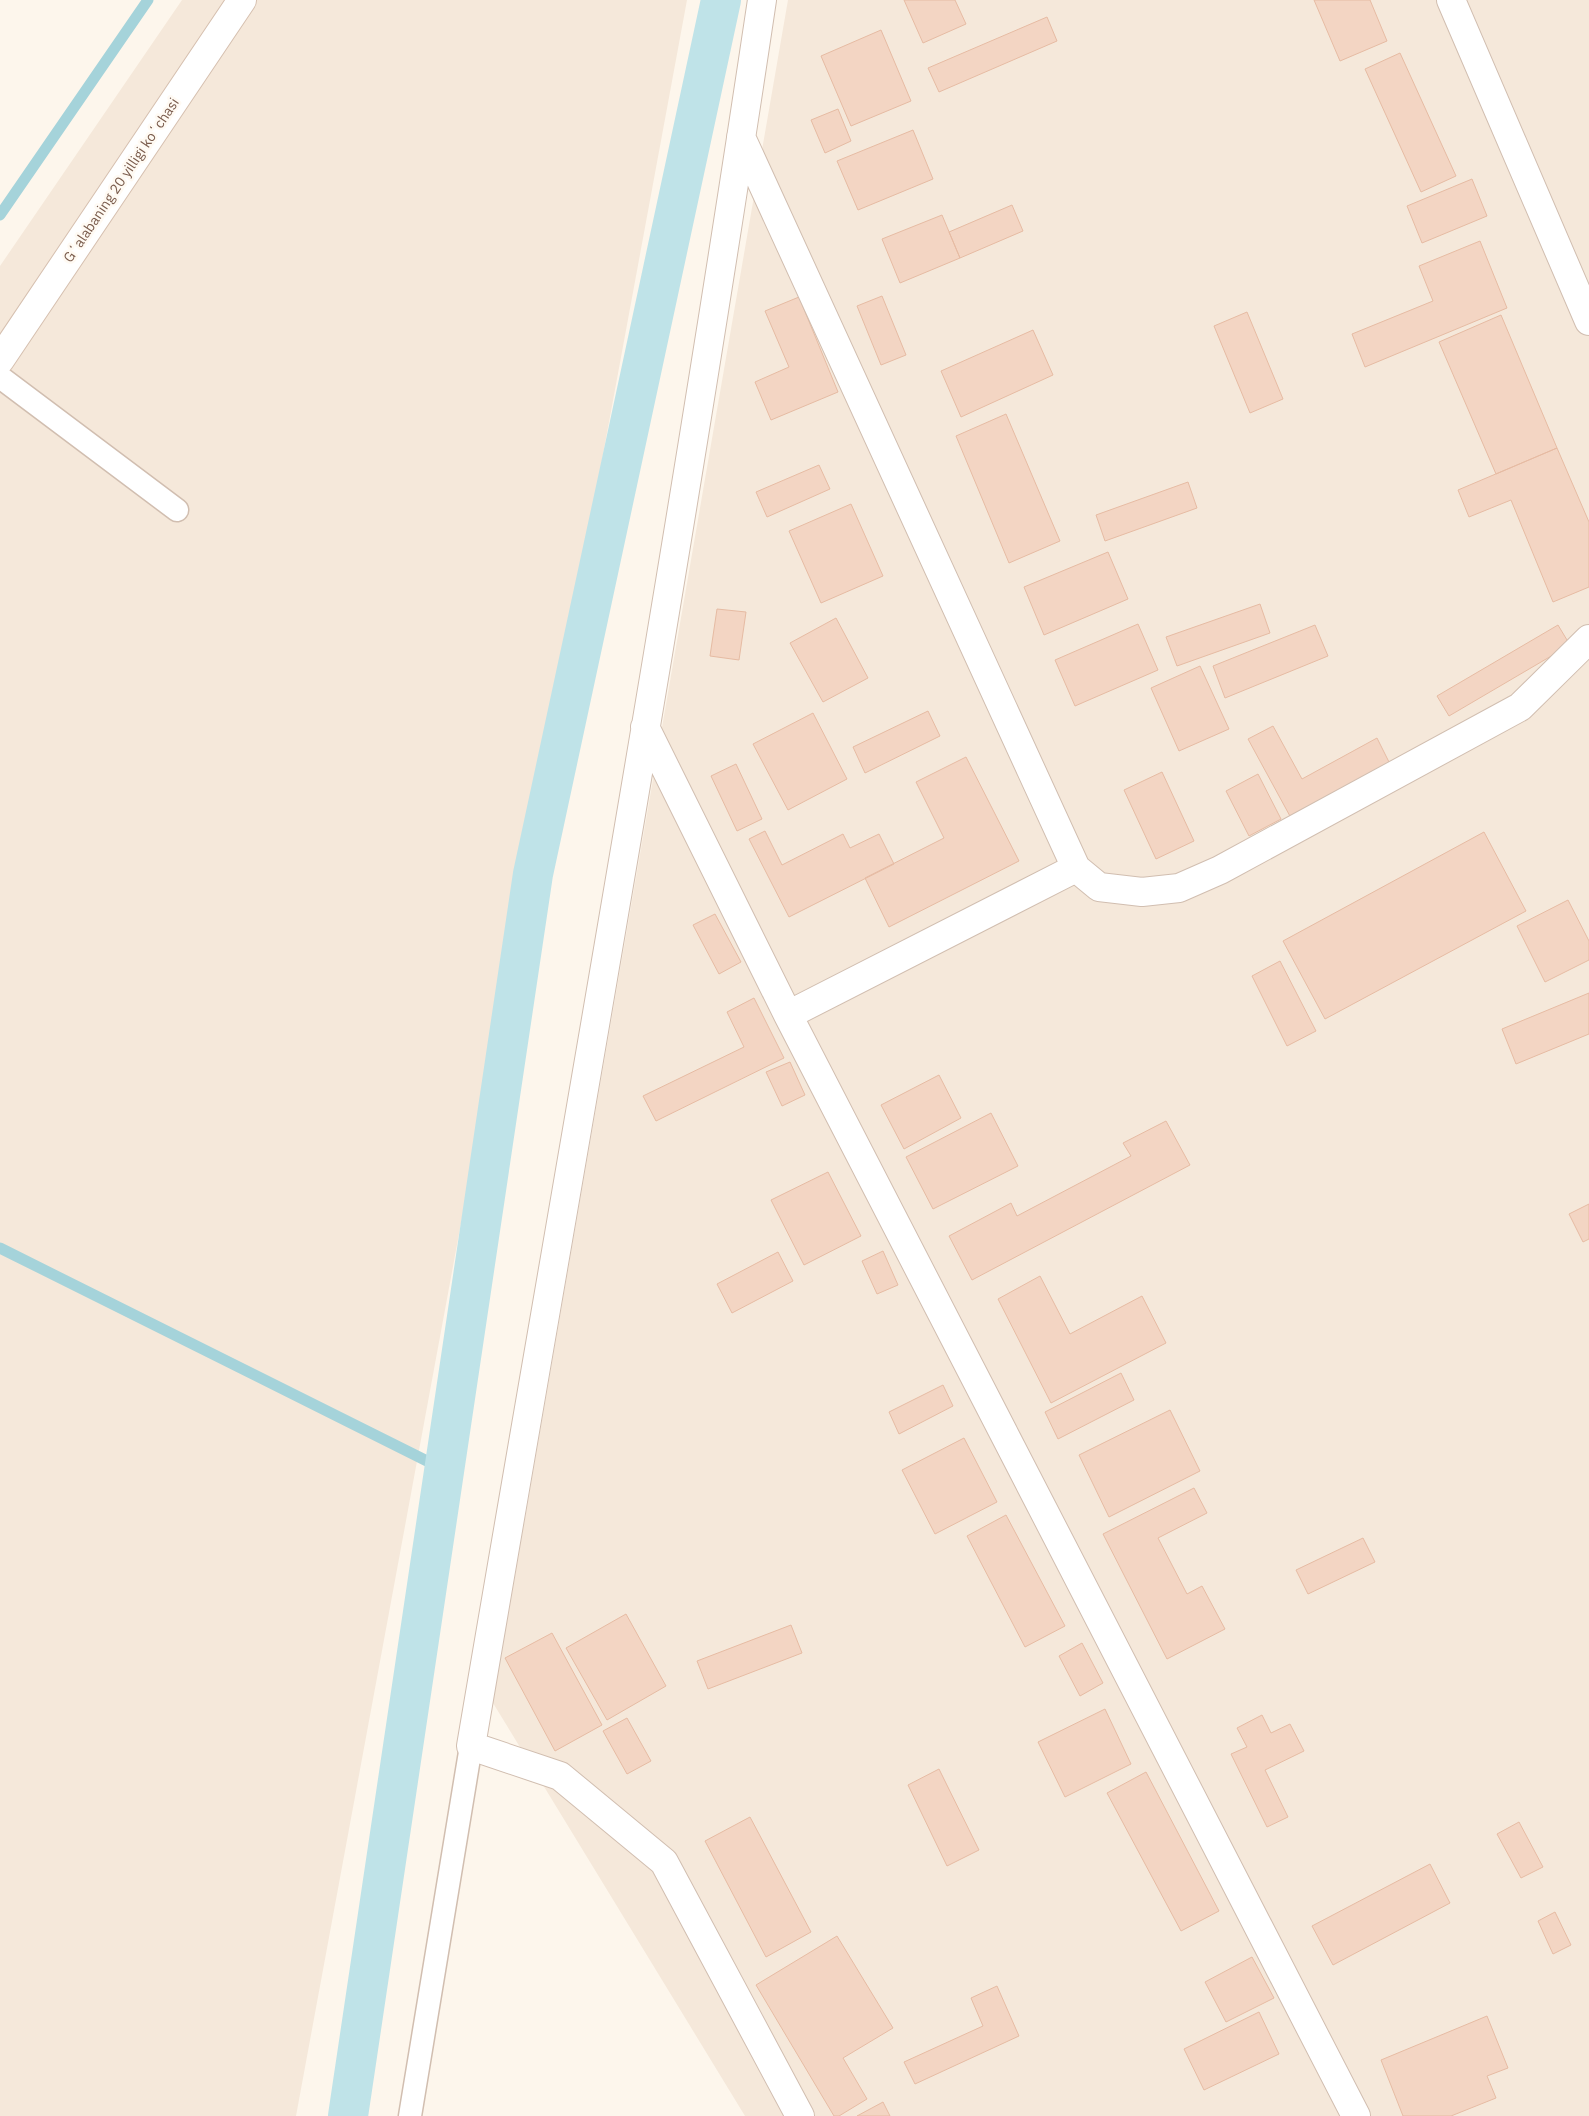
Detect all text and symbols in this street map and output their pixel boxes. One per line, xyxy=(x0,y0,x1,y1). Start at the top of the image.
street label: Gʻalabaning 20 yilligi koʻchasi xyxy=(59,94,183,266)

